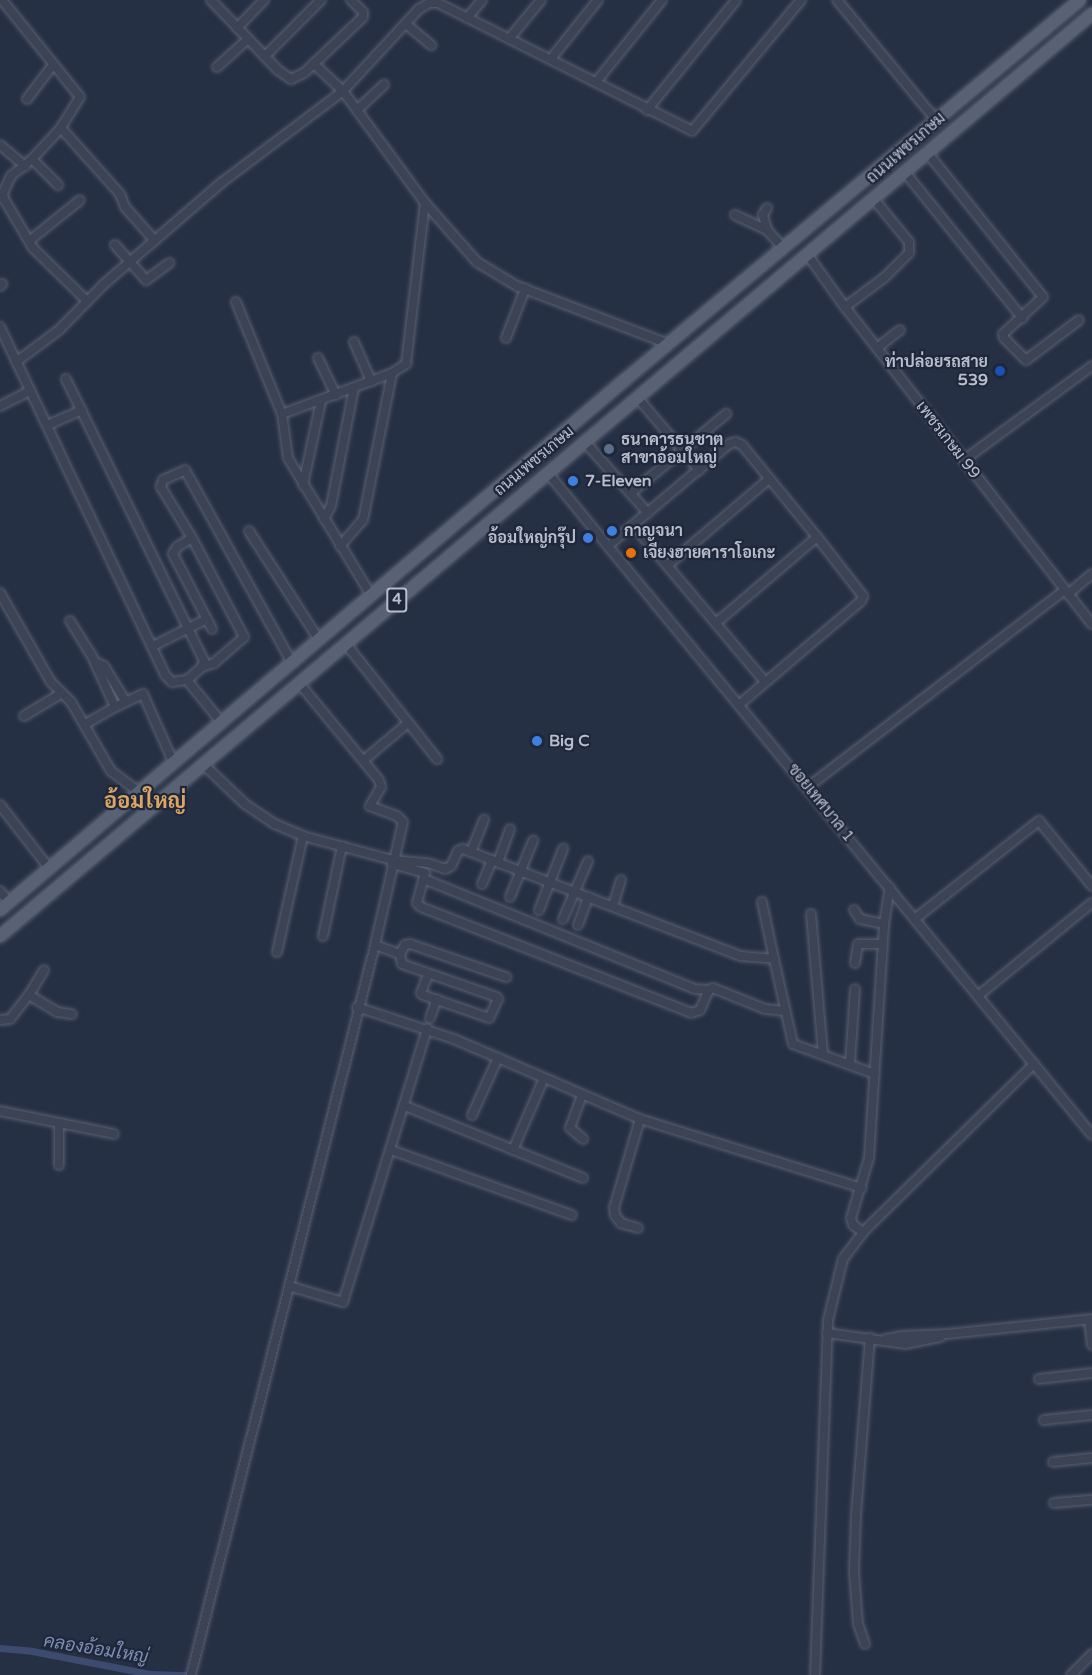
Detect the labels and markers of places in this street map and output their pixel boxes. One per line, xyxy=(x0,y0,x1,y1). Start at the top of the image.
place label: ท่าปล่อยรถสาย 539 xyxy=(885,352,988,390)
marker: ท่าปล่อยรถสาย 539 xyxy=(993,364,1007,378)
place label: ธนาคารธนชาต สาขาอ้อมใหญ่ xyxy=(621,430,723,468)
marker: ธนาคารธนชาต สาขาอ้อมใหญ่ xyxy=(602,442,616,456)
place label: 7-Eleven xyxy=(585,471,652,491)
marker: 7-Eleven xyxy=(566,474,580,488)
place label: กาญจนา xyxy=(624,521,683,541)
marker: กาญจนา xyxy=(605,524,619,538)
place label: อ้อมใหญ่กรุ๊ป xyxy=(488,528,576,548)
marker: อ้อมใหญ่กรุ๊ป xyxy=(581,531,595,545)
place label: เจียงฮายคาราโอเกะ xyxy=(643,543,775,563)
marker: เจียงฮายคาราโอเกะ xyxy=(624,546,638,560)
place label: Big C xyxy=(549,731,589,751)
marker: Big C xyxy=(530,734,544,748)

